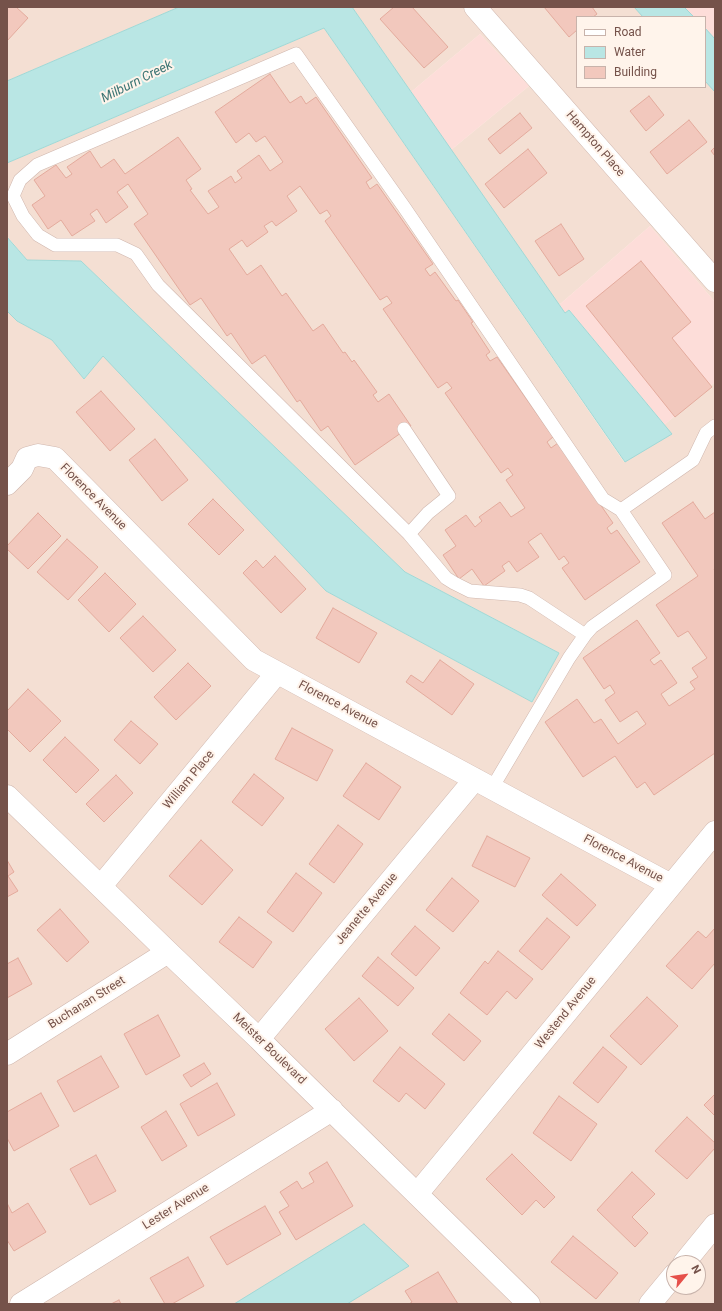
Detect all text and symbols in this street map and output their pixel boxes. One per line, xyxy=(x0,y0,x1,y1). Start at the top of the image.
legend xyxy=(576,16,706,88)
text: Road xyxy=(614,25,642,39)
text: Water xyxy=(614,45,645,59)
water label: Milburn Creek xyxy=(99,57,175,107)
text: Building xyxy=(614,65,657,79)
street label: Hampton Place xyxy=(563,108,627,180)
street label: Florence Avenue xyxy=(57,461,129,533)
street label: Florence Avenue xyxy=(296,678,380,732)
street label: William Place xyxy=(160,748,218,812)
street label: Florence Avenue xyxy=(581,832,665,886)
street label: Jeanette Avenue xyxy=(333,870,401,948)
street label: Buchanan Street xyxy=(46,974,128,1032)
street label: Westend Avenue xyxy=(532,974,600,1052)
street label: Meister Boulevard xyxy=(229,1010,309,1088)
street label: Lester Avenue xyxy=(140,1181,212,1233)
north arrow xyxy=(666,1255,706,1295)
text: N xyxy=(688,1263,704,1276)

